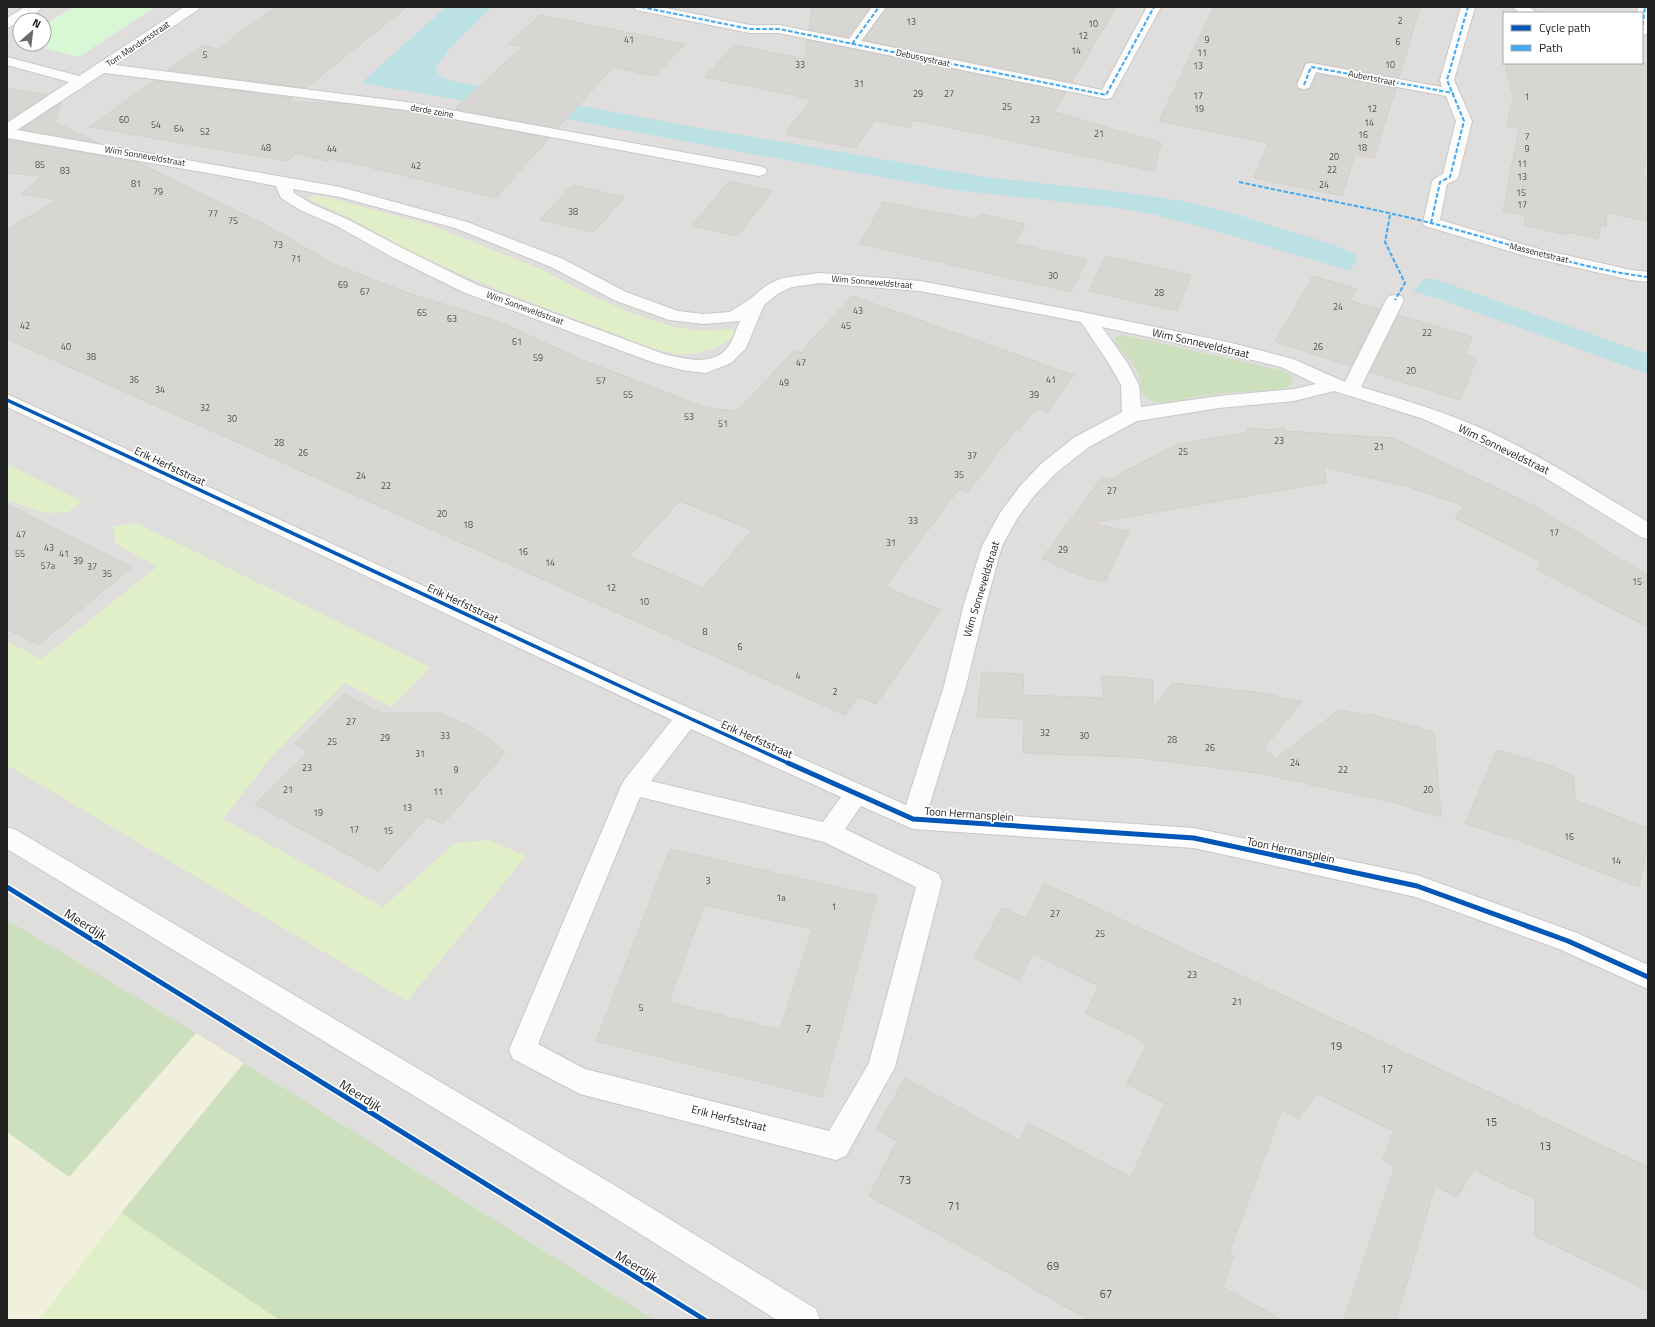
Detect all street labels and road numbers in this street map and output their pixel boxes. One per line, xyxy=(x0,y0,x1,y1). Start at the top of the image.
street label: Tom Mandersstraat xyxy=(103,17,173,70)
street label: Debussystraat xyxy=(895,45,952,70)
street label: Aubertstraat xyxy=(1347,67,1398,89)
street label: derde zeine xyxy=(410,100,455,121)
street label: Wim Sonneveldstraat xyxy=(104,142,187,169)
street label: Massenetstraat xyxy=(1508,239,1571,266)
street label: Wim Sonneveldstraat xyxy=(831,271,914,292)
street label: Wim Sonneveldstraat xyxy=(485,287,566,328)
street label: Wim Sonneveldstraat xyxy=(1151,324,1251,362)
street label: Wim Sonneveldstraat xyxy=(1456,420,1552,478)
street label: Erik Herfststraat xyxy=(132,442,208,490)
street label: Wim Sonneveldstraat xyxy=(959,539,1003,639)
street label: Erik Herfststraat xyxy=(425,579,501,627)
street label: Erik Herfststraat xyxy=(719,716,796,762)
street label: Toon Hermansplein xyxy=(924,803,1014,825)
street label: Toon Hermansplein xyxy=(1246,833,1336,867)
street label: Meerdijk xyxy=(61,903,111,945)
street label: Meerdijk xyxy=(336,1074,386,1116)
street label: Erik Herfststraat xyxy=(690,1101,768,1135)
street label: Meerdijk xyxy=(612,1245,662,1287)

